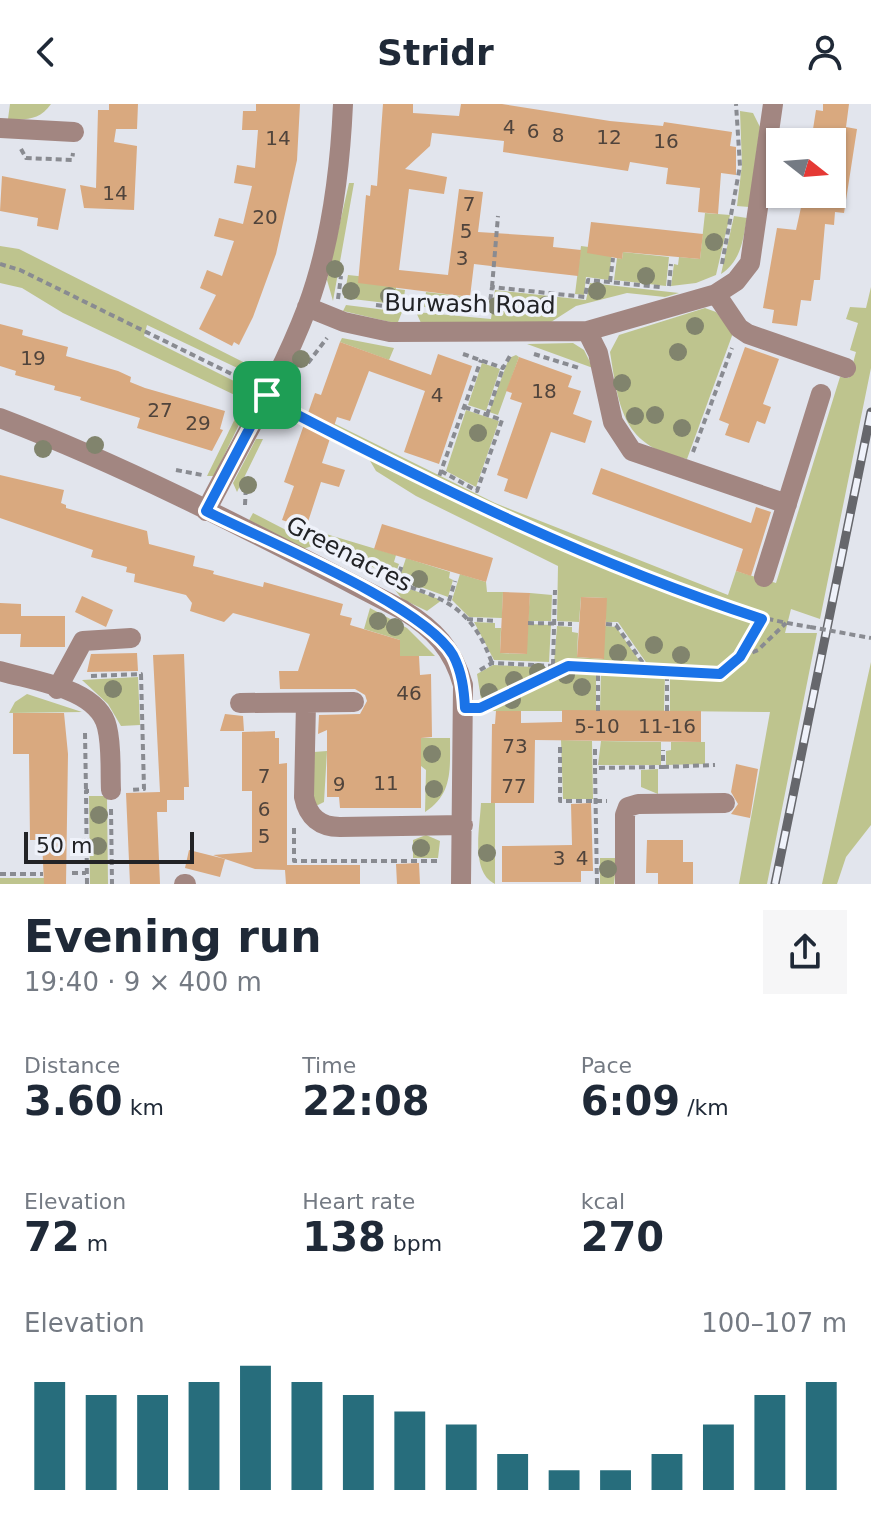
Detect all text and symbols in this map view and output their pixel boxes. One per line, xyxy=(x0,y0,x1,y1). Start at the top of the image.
icon: back xyxy=(24,30,68,74)
icon: person xyxy=(803,30,847,74)
text: Stridr xyxy=(377,32,494,73)
house number: 4 xyxy=(503,115,515,139)
house number: 6 xyxy=(527,119,539,143)
house number: 8 xyxy=(552,123,564,147)
house number: 12 xyxy=(596,125,622,149)
house number: 14 xyxy=(265,126,291,150)
north arrow xyxy=(766,128,846,208)
map controls xyxy=(766,128,846,208)
house number: 16 xyxy=(653,129,679,153)
house number: 14 xyxy=(102,181,128,205)
house number: 7 xyxy=(463,192,475,216)
house number: 20 xyxy=(252,205,278,229)
house number: 5 xyxy=(460,219,472,243)
house number: 3 xyxy=(456,246,468,270)
street label: Burwash Road xyxy=(384,289,556,319)
house number: 19 xyxy=(20,346,46,370)
pin xyxy=(233,361,301,429)
icon: arrive xyxy=(245,373,289,417)
house number: 18 xyxy=(531,379,557,403)
house number: 4 xyxy=(431,383,443,407)
house number: 27 xyxy=(147,398,173,422)
house number: 29 xyxy=(185,411,211,435)
street label: Greenacres xyxy=(282,510,416,598)
house number: 46 xyxy=(396,681,422,705)
house number: 5-10 xyxy=(574,714,620,738)
house number: 11-16 xyxy=(638,714,696,738)
house number: 73 xyxy=(502,734,528,758)
house number: 7 xyxy=(258,764,270,788)
house number: 11 xyxy=(373,771,399,795)
house number: 9 xyxy=(333,772,345,796)
house number: 77 xyxy=(501,774,527,798)
house number: 6 xyxy=(258,797,270,821)
house number: 5 xyxy=(258,824,270,848)
scale bar xyxy=(24,828,194,864)
text: 50 m xyxy=(36,833,92,858)
house number: 3 xyxy=(553,846,565,870)
house number: 4 xyxy=(576,846,588,870)
button: share xyxy=(763,910,847,994)
text: Evening run xyxy=(24,911,321,962)
text: 19:40 · 9 × 400 m xyxy=(24,967,262,997)
text: Distance xyxy=(24,1053,120,1078)
text: Time xyxy=(302,1053,356,1078)
text: Pace xyxy=(581,1053,632,1078)
text: 3.60 xyxy=(24,1078,123,1124)
text: 22:08 xyxy=(302,1078,430,1124)
text: 6:09 xyxy=(581,1078,680,1124)
text: km xyxy=(123,1095,164,1120)
text: /km xyxy=(680,1095,729,1120)
text: Elevation xyxy=(24,1189,126,1214)
text: Heart rate xyxy=(302,1189,415,1214)
text: kcal xyxy=(581,1189,625,1214)
text: 72 xyxy=(24,1214,80,1260)
text: 138 xyxy=(302,1214,386,1260)
text: 270 xyxy=(581,1214,664,1260)
text: m xyxy=(80,1231,108,1256)
text: bpm xyxy=(386,1231,442,1256)
text: Elevation xyxy=(24,1308,145,1338)
text: 100–107 m xyxy=(701,1308,847,1338)

